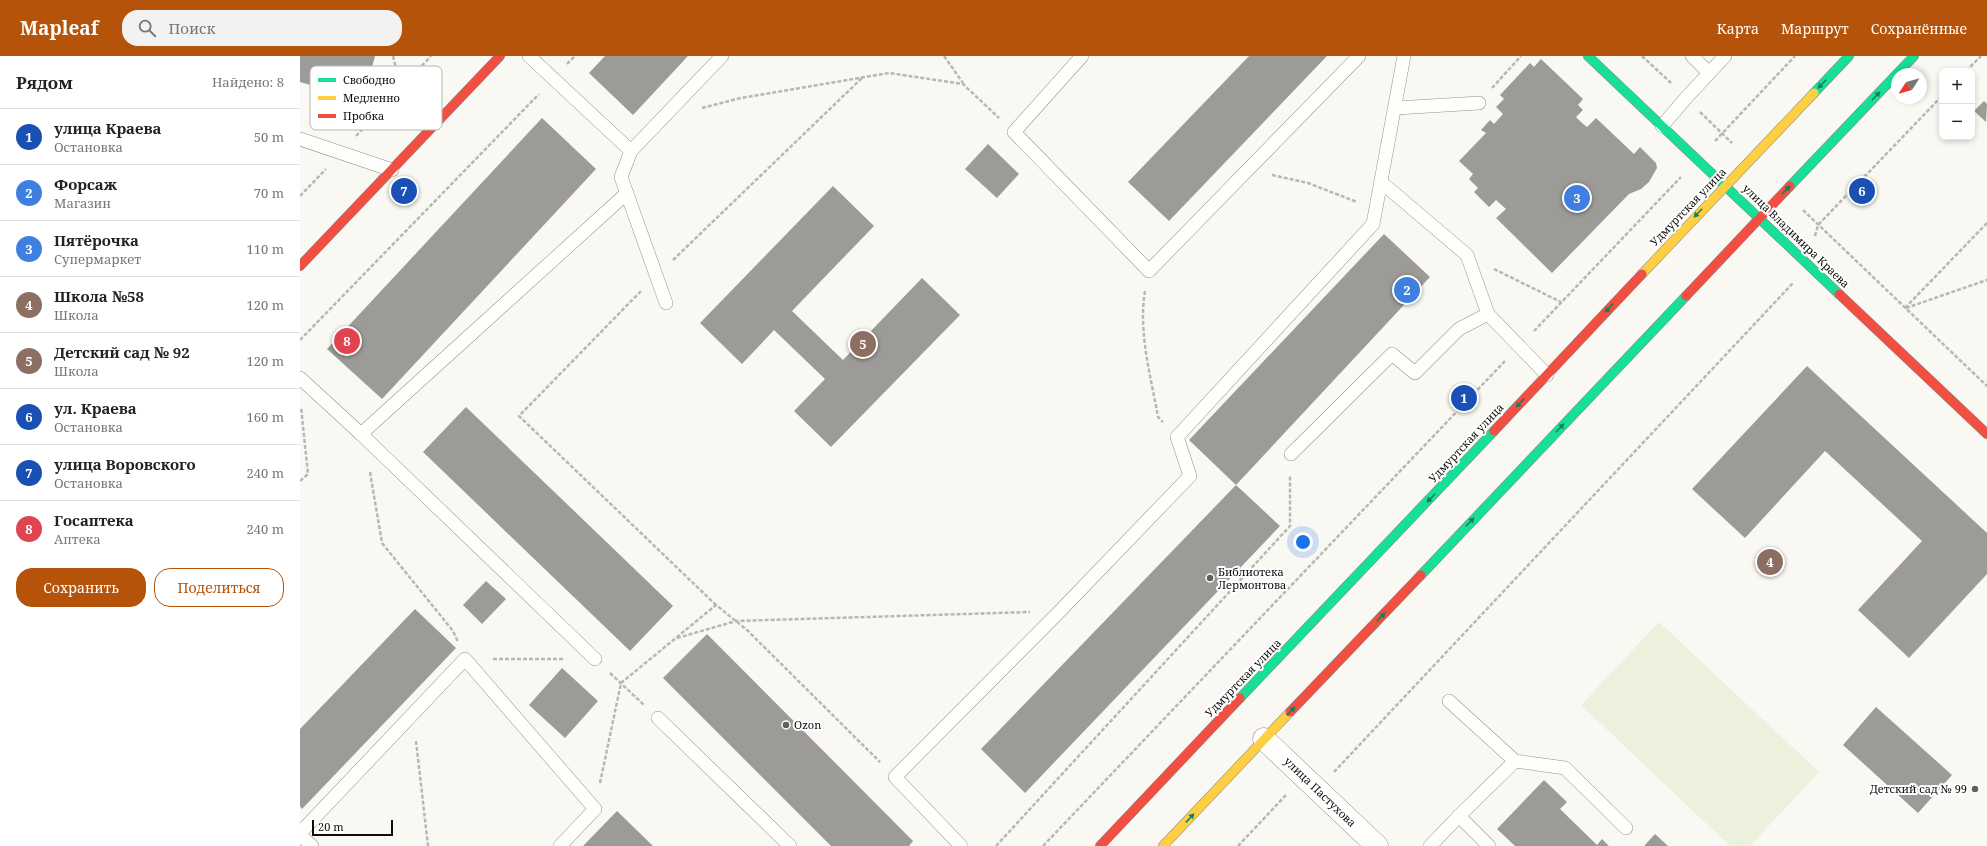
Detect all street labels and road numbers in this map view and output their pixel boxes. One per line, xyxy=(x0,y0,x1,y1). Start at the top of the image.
street label: Удмуртская улица xyxy=(1646,164,1729,249)
street label: улица Владимира Краева xyxy=(1740,181,1853,291)
street label: Удмуртская улица xyxy=(1425,400,1506,486)
street label: Удмуртская улица xyxy=(1201,635,1284,720)
street label: улица Пастухова xyxy=(1281,753,1359,830)

